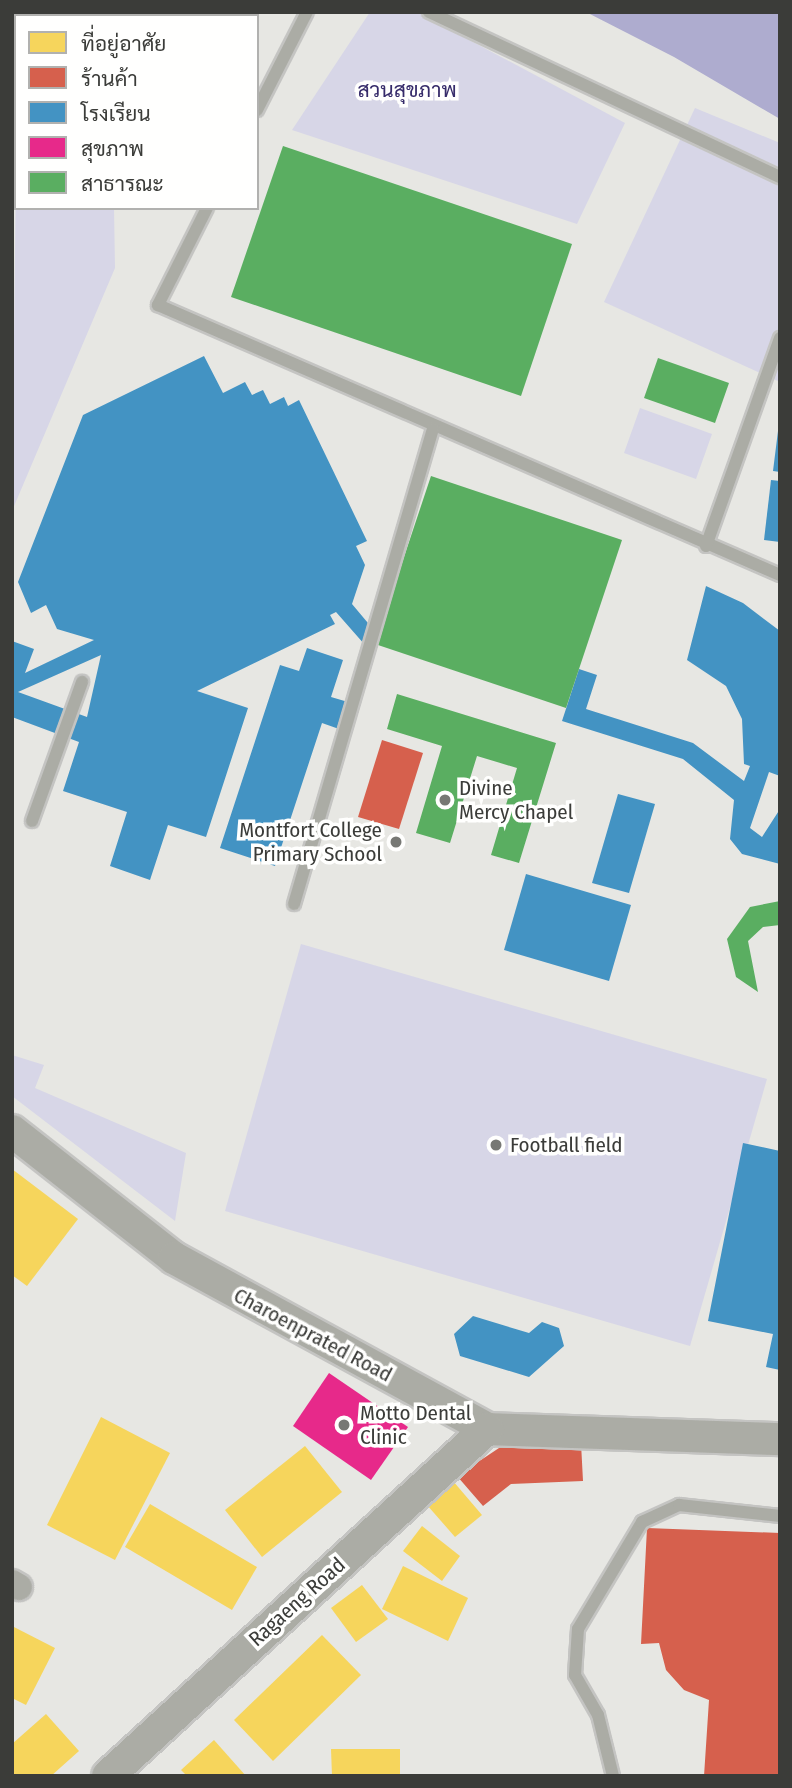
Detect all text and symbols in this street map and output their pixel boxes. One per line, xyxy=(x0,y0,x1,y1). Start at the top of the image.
legend xyxy=(14,14,259,210)
text: ที่อยู่อาศัย xyxy=(81,31,166,57)
text: ร้านค้า xyxy=(81,66,138,92)
park label: สวนสุขภาพ xyxy=(357,77,457,103)
text: โรงเรียน xyxy=(81,101,151,127)
text: สุขภาพ xyxy=(81,136,144,162)
text: สาธารณะ xyxy=(81,171,164,197)
place label: Divine Mercy Chapel xyxy=(459,775,573,825)
marker: Divine Mercy Chapel xyxy=(437,792,453,808)
place label: Montfort College Primary School xyxy=(239,817,382,867)
marker: Montfort College Primary School xyxy=(388,834,404,850)
place label: Football field xyxy=(510,1132,623,1158)
marker: Football field xyxy=(488,1137,504,1153)
street label: Charoenprated Road xyxy=(229,1283,397,1387)
place label: Motto Dental Clinic xyxy=(360,1400,471,1450)
marker: Motto Dental Clinic xyxy=(334,1415,354,1435)
street label: Ragaeng Road xyxy=(244,1552,350,1652)

